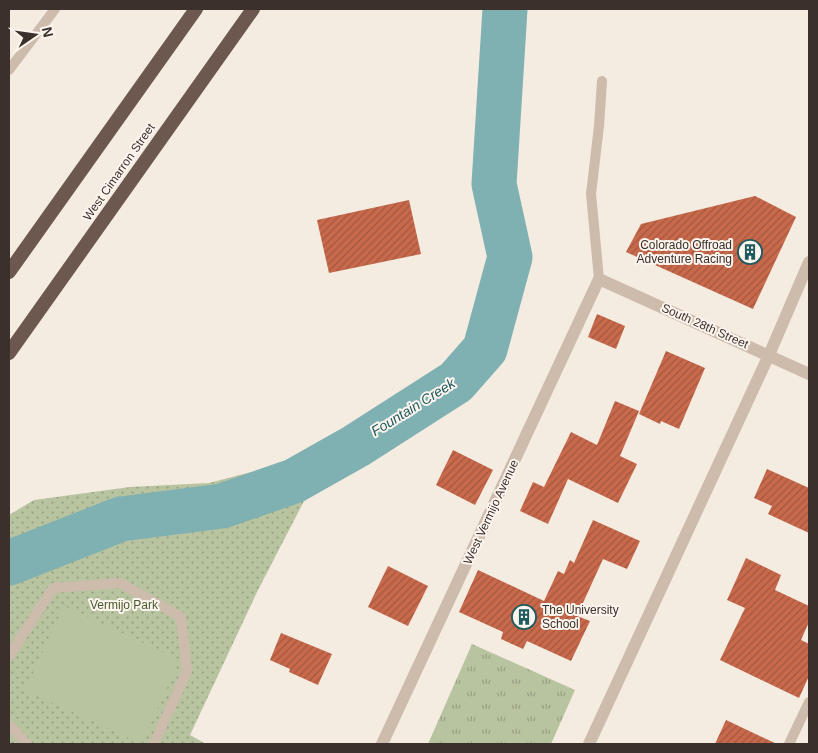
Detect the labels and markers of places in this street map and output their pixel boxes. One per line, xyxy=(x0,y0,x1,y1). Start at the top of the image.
place label: Colorado Offroad Adventure Racing xyxy=(637,238,732,266)
building icon: Colorado Offroad Adventure Racing xyxy=(737,239,763,265)
place label: The University School xyxy=(542,603,619,631)
building icon: The University School xyxy=(511,604,537,630)

